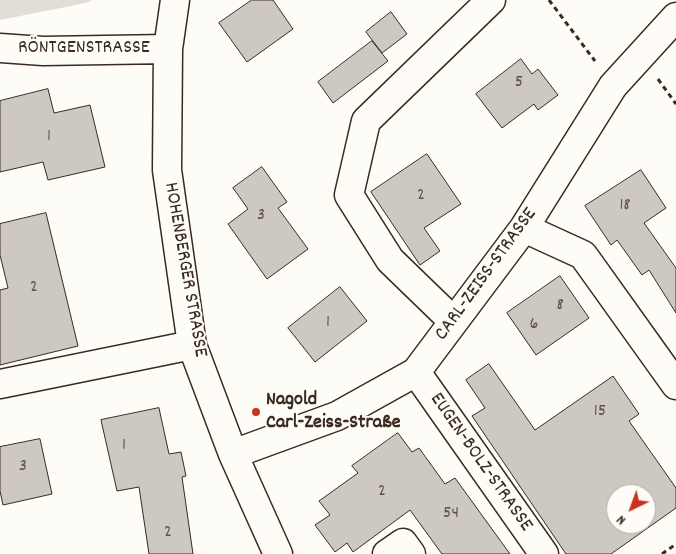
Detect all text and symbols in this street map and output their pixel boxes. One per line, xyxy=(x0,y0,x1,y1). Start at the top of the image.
street label: RÖNTGENSTRASSE xyxy=(18,37,150,61)
house number: 5 xyxy=(515,73,523,95)
house number: 1 xyxy=(47,127,51,149)
street label: HOHENBERGER STRASSE xyxy=(157,181,211,359)
house number: 2 xyxy=(417,186,425,208)
house number: 18 xyxy=(619,196,631,218)
street label: CARL-ZEISS-STRASSE xyxy=(431,204,543,346)
house number: 3 xyxy=(257,206,265,228)
house number: 2 xyxy=(30,278,38,300)
house number: 8 xyxy=(556,296,564,318)
house number: 1 xyxy=(326,313,330,335)
house number: 6 xyxy=(530,315,538,337)
place label: Nagold Carl-Zeiss-Straße xyxy=(266,389,401,436)
street label: EUGEN-BOLZ-STRASSE xyxy=(423,389,537,537)
house number: 15 xyxy=(594,402,606,424)
marker: Nagold Carl-Zeiss-Straße xyxy=(250,406,262,418)
house number: 1 xyxy=(122,436,126,458)
house number: 3 xyxy=(19,457,27,479)
house number: 2 xyxy=(378,482,386,504)
north arrow xyxy=(606,484,656,534)
house number: 54 xyxy=(443,504,459,526)
text: N xyxy=(612,510,631,529)
house number: 2 xyxy=(164,523,172,545)

